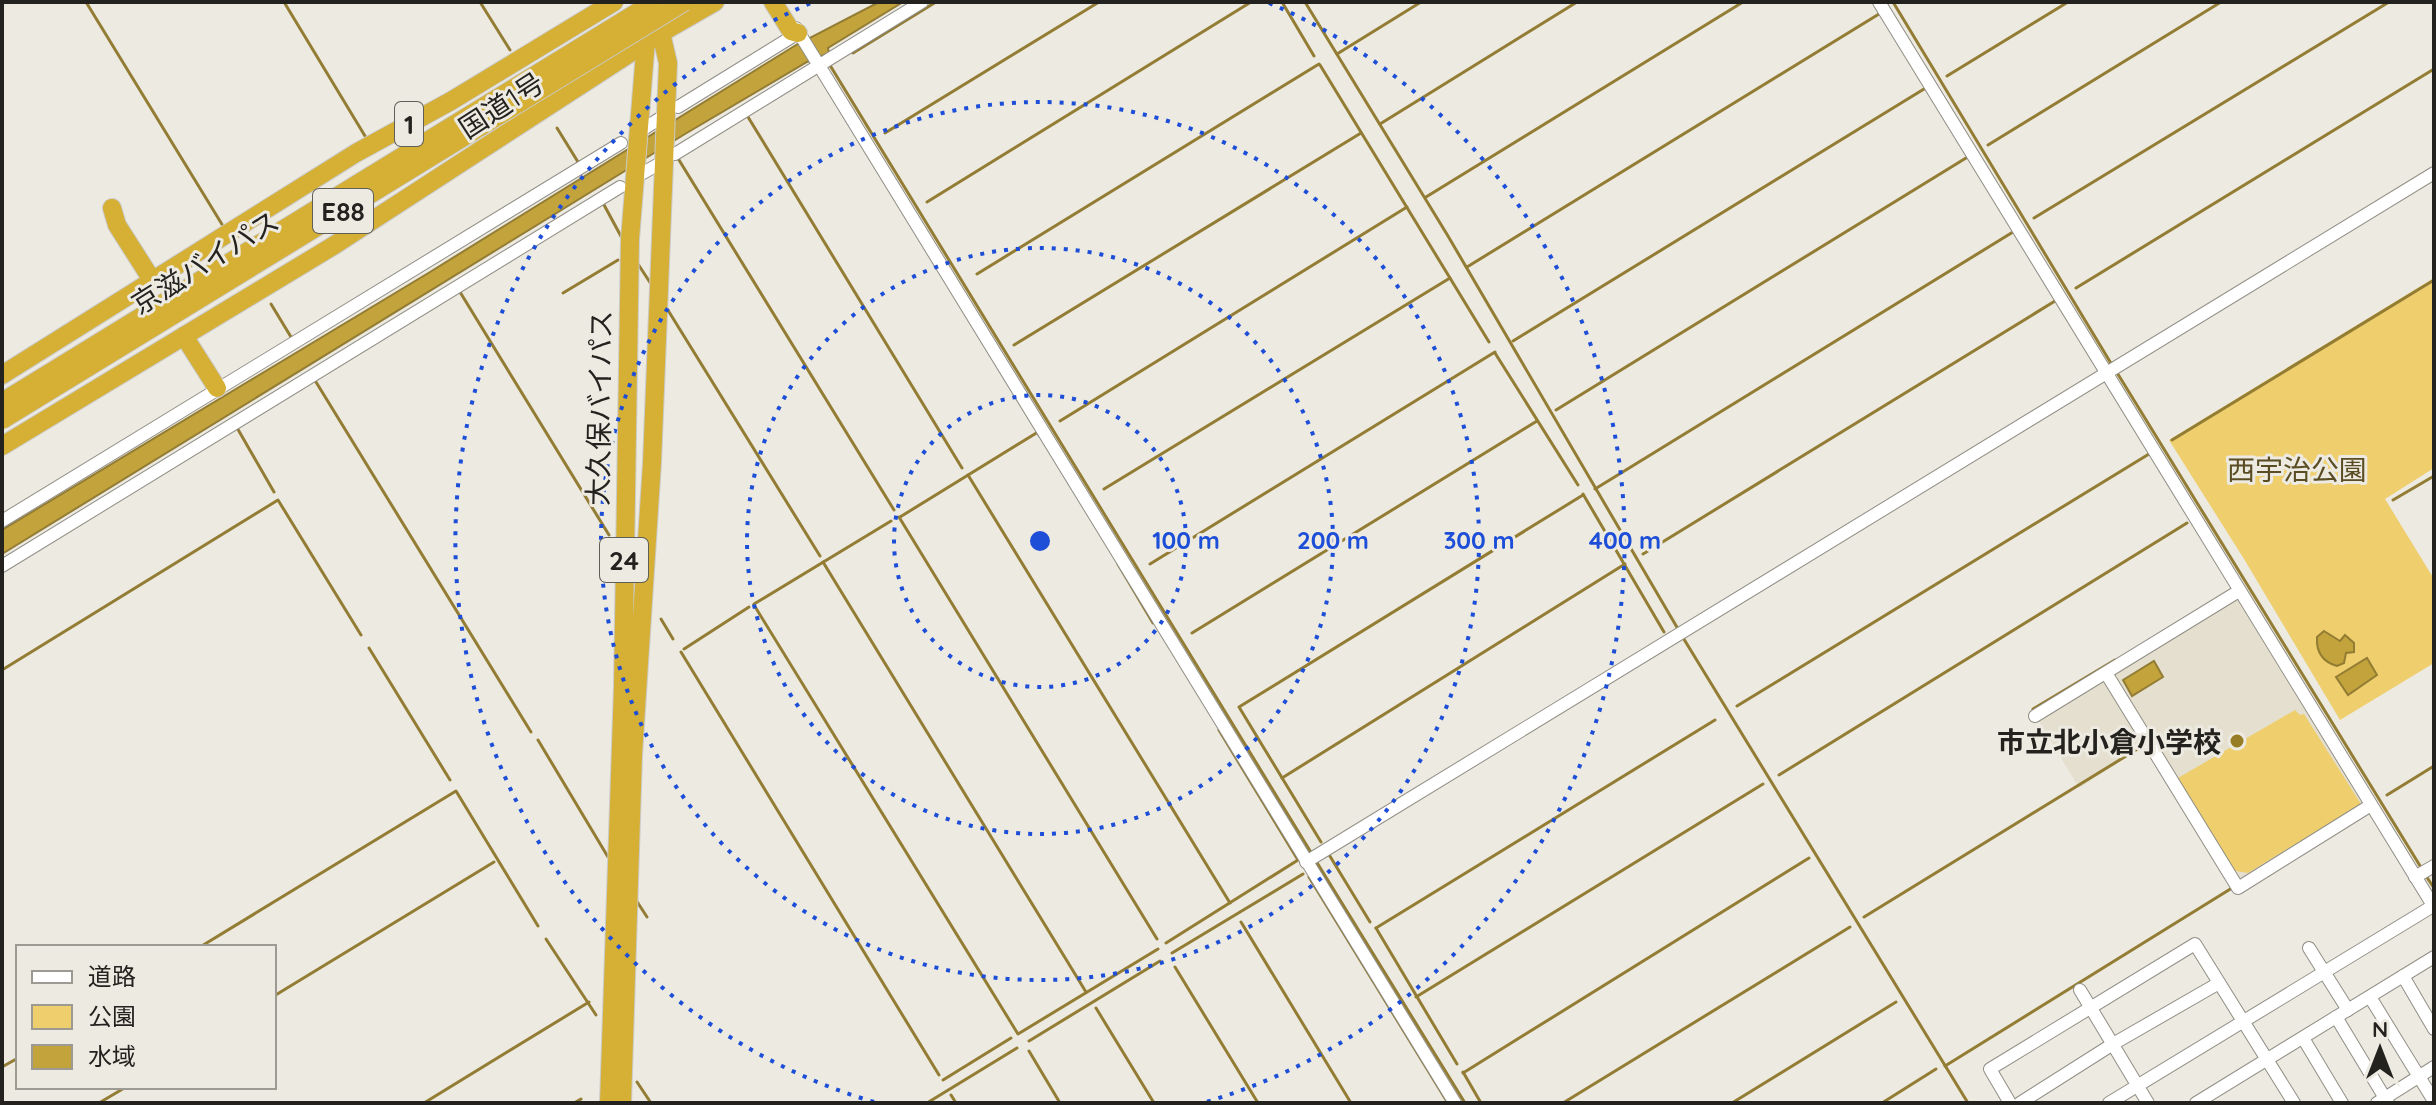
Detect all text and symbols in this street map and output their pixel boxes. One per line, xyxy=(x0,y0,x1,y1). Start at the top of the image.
street label: 国道1号 xyxy=(452,65,550,145)
road number: 1 xyxy=(395,102,423,146)
road number: E88 xyxy=(313,189,373,233)
street label: 京滋バイパス xyxy=(125,203,285,321)
street label: 大久保バイパス xyxy=(580,310,618,506)
park label: 西宇治公園 xyxy=(2227,452,2367,487)
text: 100 m xyxy=(1152,525,1220,555)
text: 200 m xyxy=(1297,525,1369,555)
text: 300 m xyxy=(1443,525,1515,555)
text: 400 m xyxy=(1589,525,1661,555)
centre of rings xyxy=(1026,527,1054,555)
road number: 24 xyxy=(600,538,648,582)
place label: 市立北小倉小学校 xyxy=(1997,724,2221,759)
marker: 市立北小倉小学校 xyxy=(2228,732,2246,750)
legend xyxy=(16,945,276,1089)
text: 道路 xyxy=(88,961,136,991)
text: 公園 xyxy=(88,1001,136,1031)
north arrow xyxy=(2340,1009,2420,1089)
text: N xyxy=(2372,1015,2388,1043)
text: 水域 xyxy=(88,1041,136,1071)

